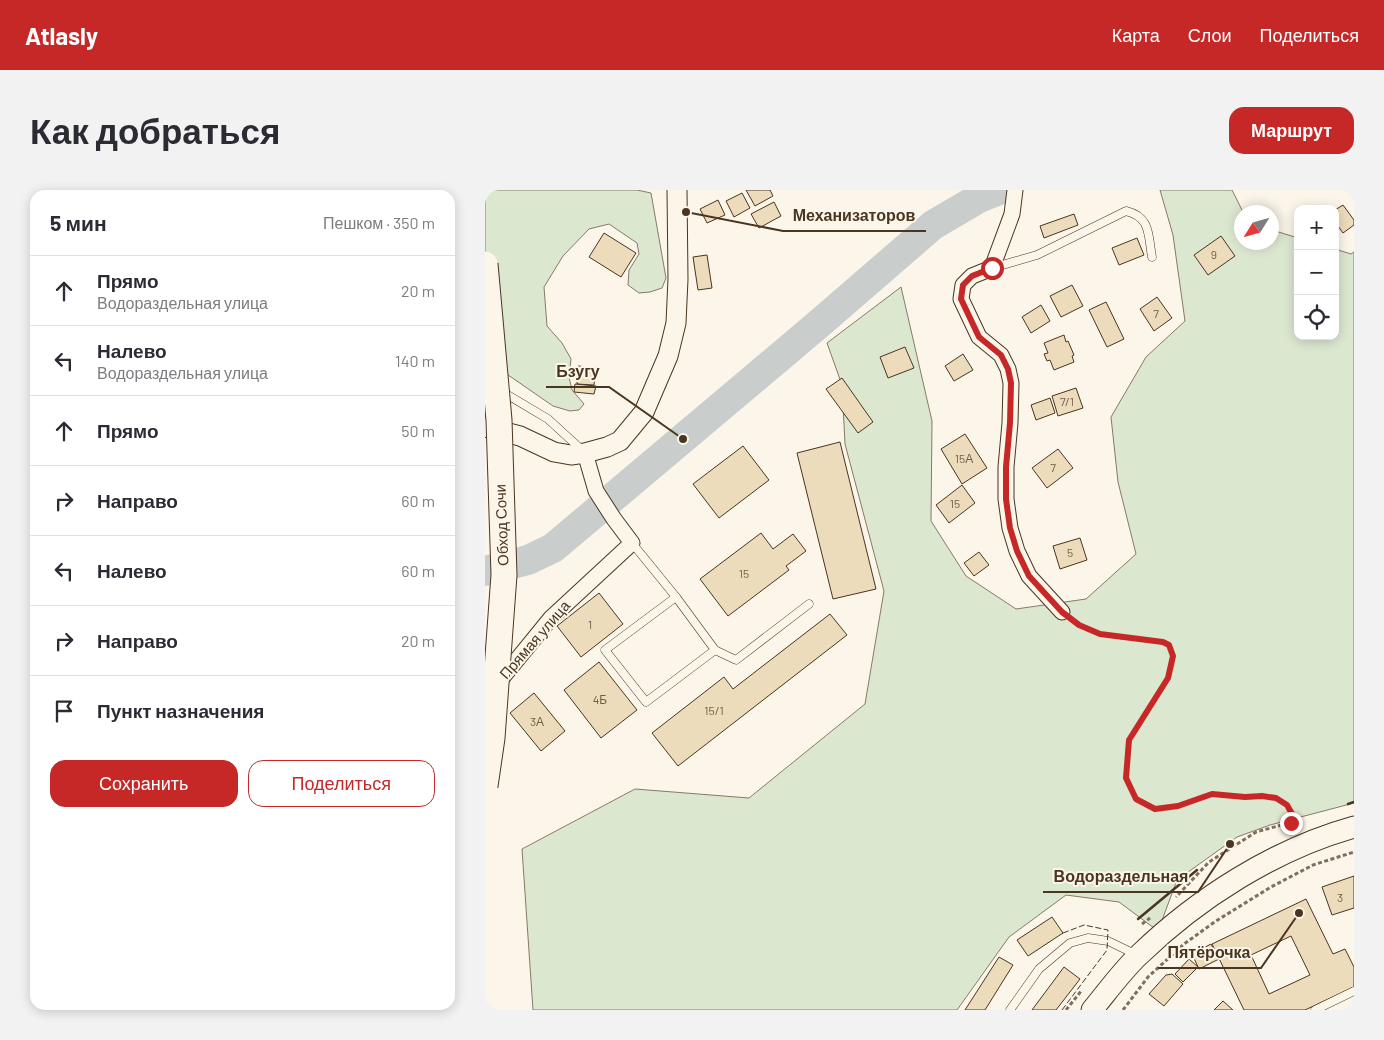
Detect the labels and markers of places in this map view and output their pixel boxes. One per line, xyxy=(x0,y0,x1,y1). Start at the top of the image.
callout: Механизаторов xyxy=(783,200,926,231)
callout: Бзугу xyxy=(546,356,609,387)
callout: Водораздельная xyxy=(1043,861,1198,892)
callout: Пятёрочка xyxy=(1158,937,1261,968)

